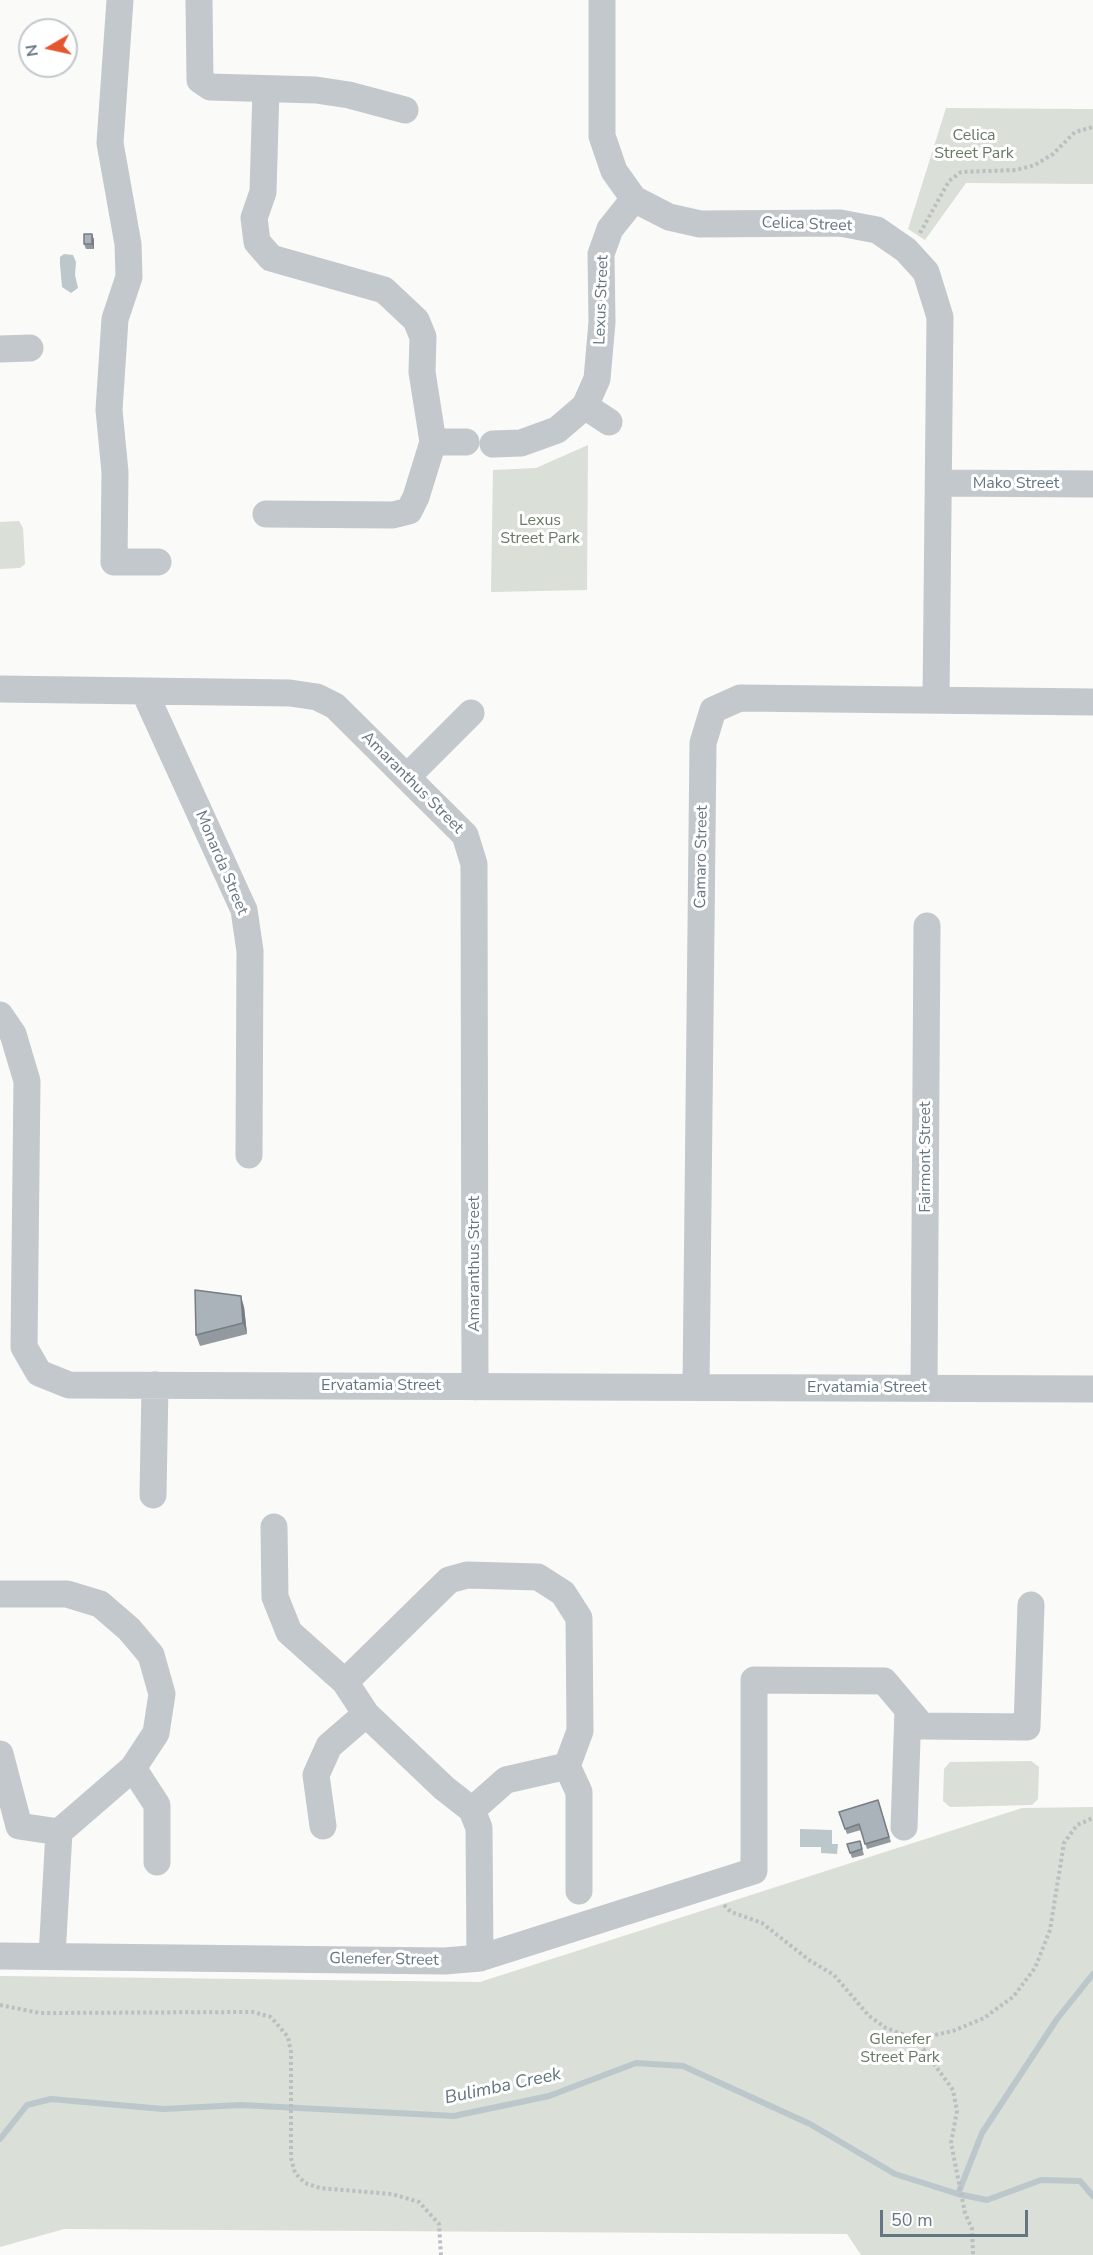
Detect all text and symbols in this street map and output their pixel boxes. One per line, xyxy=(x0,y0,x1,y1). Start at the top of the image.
north arrow xyxy=(18,18,78,78)
text: N xyxy=(20,43,44,58)
park label: Celica Street Park xyxy=(934,126,1014,164)
street label: Celica Street xyxy=(761,214,853,236)
street label: Lexus Street xyxy=(591,255,613,345)
street label: Mako Street xyxy=(973,474,1059,494)
park label: Lexus Street Park xyxy=(500,511,580,549)
street label: Amaranthus Street xyxy=(357,728,467,838)
street label: Camaro Street xyxy=(691,805,713,909)
street label: Monarda Street xyxy=(190,808,252,918)
street label: Fairmont Street xyxy=(916,1101,936,1213)
street label: Amaranthus Street xyxy=(465,1196,485,1332)
street label: Ervatamia Street xyxy=(321,1376,441,1396)
street label: Ervatamia Street xyxy=(807,1378,927,1398)
street label: Glenefer Street xyxy=(329,1949,439,1971)
park label: Glenefer Street Park xyxy=(860,2030,940,2068)
water label: Bulimba Creek xyxy=(443,2064,563,2110)
scale bar xyxy=(883,2198,1032,2236)
text: 50 m xyxy=(891,2208,933,2232)

